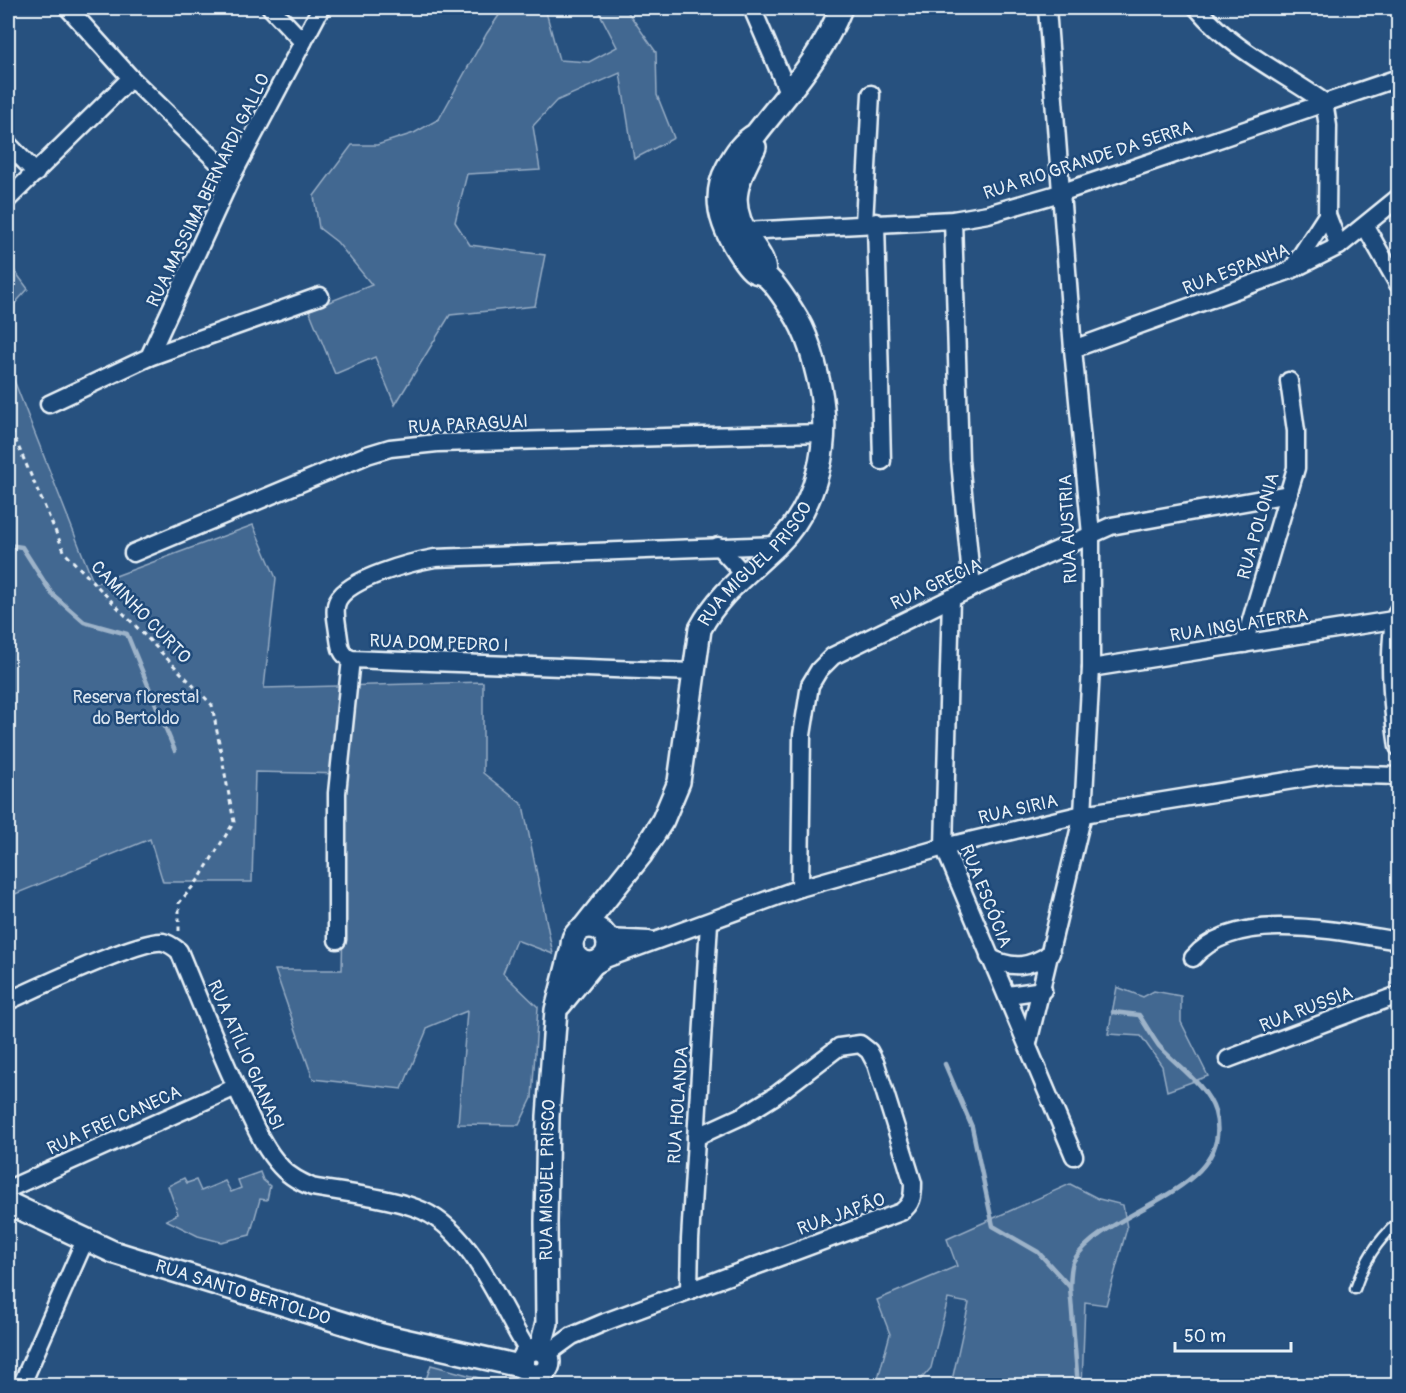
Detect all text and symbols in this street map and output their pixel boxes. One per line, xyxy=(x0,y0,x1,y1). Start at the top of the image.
street label: RUA MASSIMA BERNARDI GALLO xyxy=(142,70,275,311)
street label: RUA RIO GRANDE DA SERRA xyxy=(981,116,1196,205)
street label: RUA ESPANHA xyxy=(1179,238,1293,300)
street label: RUA PARAGUAI xyxy=(407,410,529,439)
street label: RUA POLONIA xyxy=(1232,470,1285,582)
street label: RUA AUSTRIA xyxy=(1054,474,1083,584)
street label: RUA MIGUEL PRISCO xyxy=(693,498,817,631)
street label: RUA GRECIA xyxy=(887,553,986,615)
street label: CAMINHO CURTO xyxy=(86,556,196,669)
street label: RUA INGLATERRA xyxy=(1168,603,1310,648)
street label: RUA DOM PEDRO I xyxy=(369,630,509,657)
park label: Reserva florestal do Bertoldo xyxy=(72,686,200,730)
street label: RUA SIRIA xyxy=(976,789,1060,830)
street label: RUA ESCÓCIA xyxy=(954,841,1018,951)
street label: RUA ATÍLIO GIANASI xyxy=(202,977,289,1134)
street label: RUA RUSSIA xyxy=(1256,981,1356,1038)
street label: RUA HOLANDA xyxy=(663,1045,694,1165)
street label: RUA FREI CANECA xyxy=(43,1080,185,1160)
street label: RUA MIGUEL PRISCO xyxy=(535,1099,561,1261)
street label: RUA JAPÃO xyxy=(794,1188,888,1241)
street label: RUA SANTO BERTOLDO xyxy=(153,1255,333,1330)
scale bar xyxy=(1175,1315,1290,1353)
text: 50 m xyxy=(1184,1325,1226,1348)

